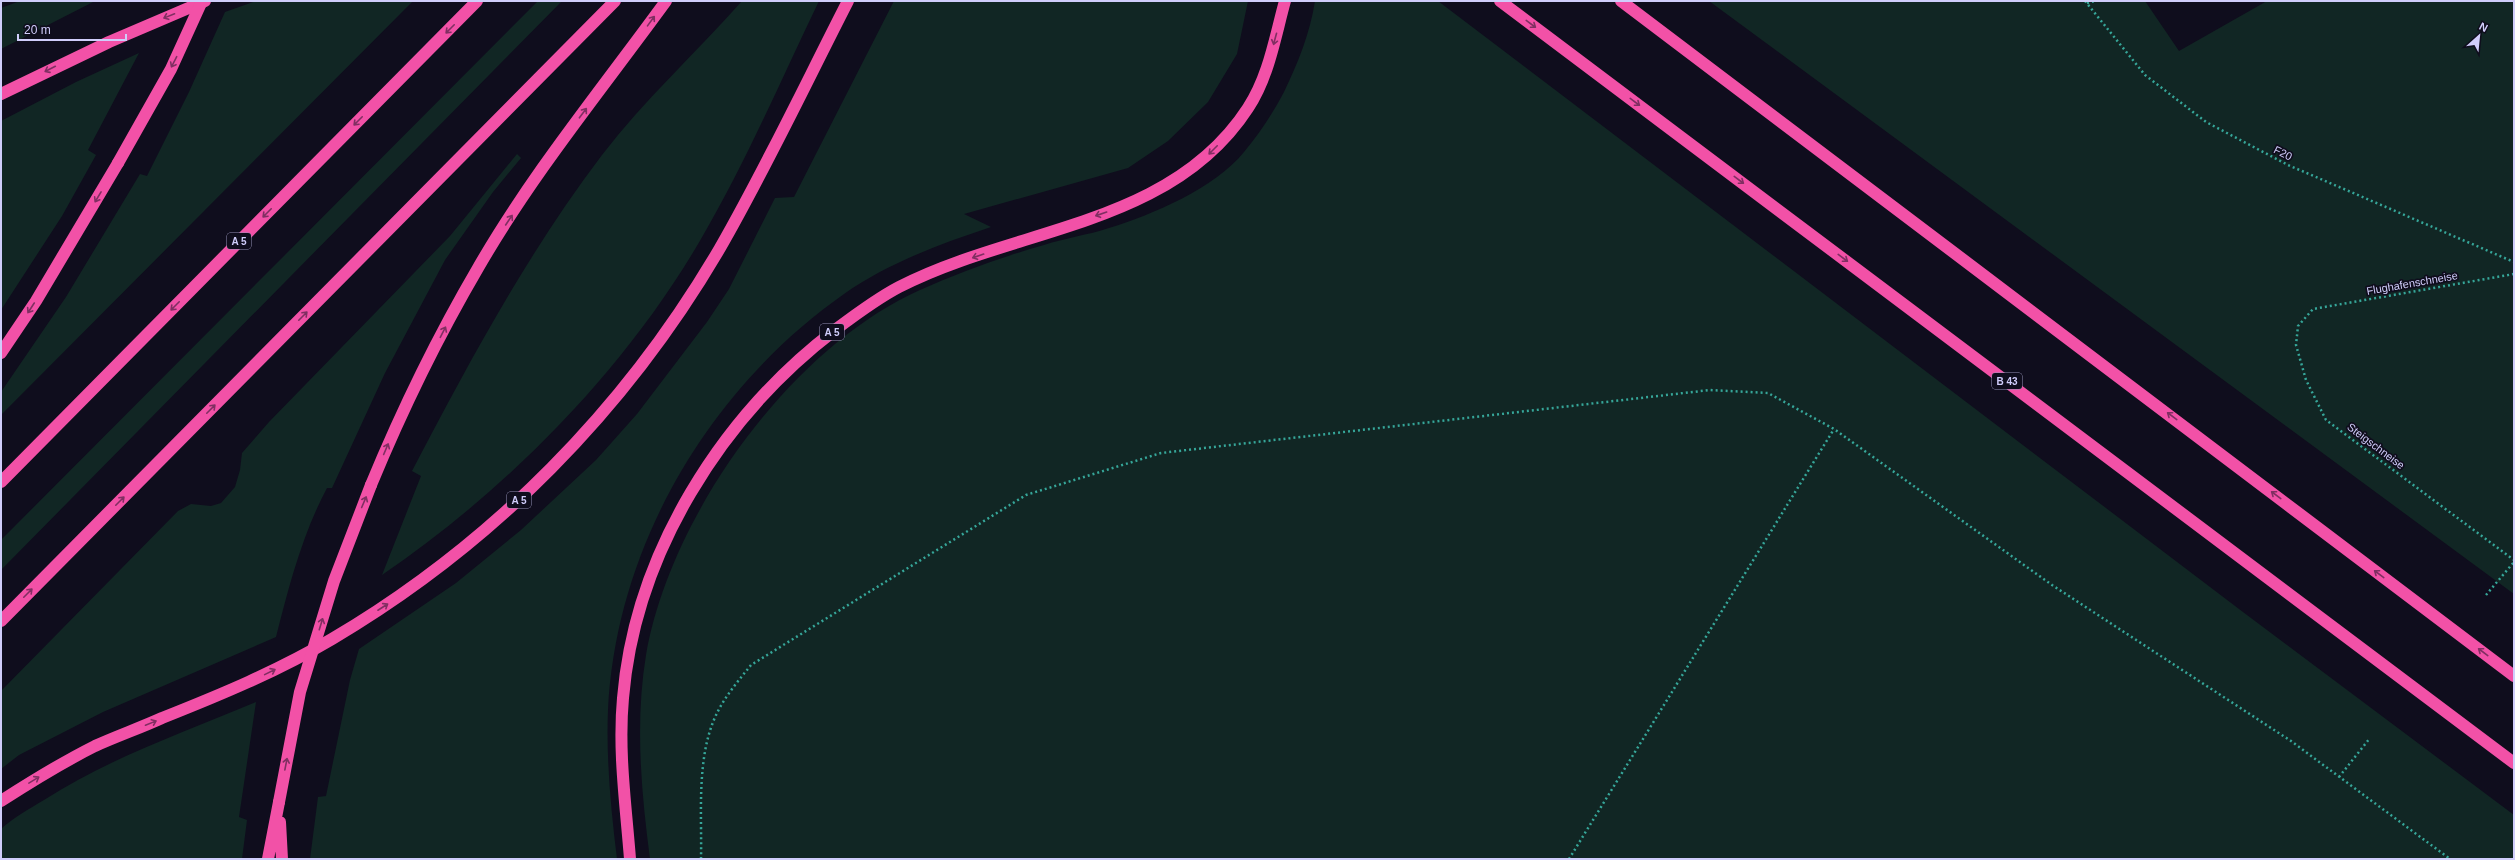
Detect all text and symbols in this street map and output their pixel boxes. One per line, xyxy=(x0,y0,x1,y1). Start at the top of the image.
one-way arrow xyxy=(163,12,175,20)
scale bar xyxy=(18,16,126,42)
one-way arrow xyxy=(647,16,655,27)
north arrow xyxy=(2459,16,2499,56)
one-way arrow xyxy=(1526,20,1537,29)
text: N xyxy=(2477,20,2490,34)
text: 20 m xyxy=(24,23,51,37)
one-way arrow xyxy=(445,24,455,34)
one-way arrow xyxy=(1271,32,1278,45)
one-way arrow xyxy=(170,56,178,68)
one-way arrow xyxy=(45,65,57,73)
one-way arrow xyxy=(1630,98,1641,106)
one-way arrow xyxy=(579,107,587,118)
one-way arrow xyxy=(353,116,363,126)
street label: F20 xyxy=(2272,143,2294,163)
one-way arrow xyxy=(1208,145,1218,155)
one-way arrow xyxy=(1734,176,1745,184)
one-way arrow xyxy=(94,191,102,203)
one-way arrow xyxy=(262,208,272,218)
one-way arrow xyxy=(1095,211,1108,218)
one-way arrow xyxy=(504,214,513,225)
road number: A 5 xyxy=(227,233,251,249)
one-way arrow xyxy=(972,253,984,261)
one-way arrow xyxy=(1838,254,1849,262)
street label: Flughafenschneise xyxy=(2365,269,2459,297)
one-way arrow xyxy=(170,301,180,311)
one-way arrow xyxy=(27,302,35,313)
one-way arrow xyxy=(298,311,308,321)
road number: A 5 xyxy=(820,324,844,340)
one-way arrow xyxy=(440,326,447,338)
road number: B 43 xyxy=(1992,373,2022,389)
one-way arrow xyxy=(206,404,216,414)
one-way arrow xyxy=(2167,412,2178,421)
street label: Steigschneise xyxy=(2345,421,2407,471)
one-way arrow xyxy=(383,443,390,455)
one-way arrow xyxy=(2270,491,2281,499)
road number: A 5 xyxy=(507,492,531,508)
one-way arrow xyxy=(115,496,125,506)
one-way arrow xyxy=(361,496,368,508)
one-way arrow xyxy=(2374,569,2385,578)
one-way arrow xyxy=(24,588,33,598)
one-way arrow xyxy=(377,603,389,611)
one-way arrow xyxy=(318,618,325,631)
one-way arrow xyxy=(2478,648,2489,656)
one-way arrow xyxy=(264,668,276,675)
one-way arrow xyxy=(144,719,156,727)
one-way arrow xyxy=(282,758,290,771)
one-way arrow xyxy=(28,775,40,783)

